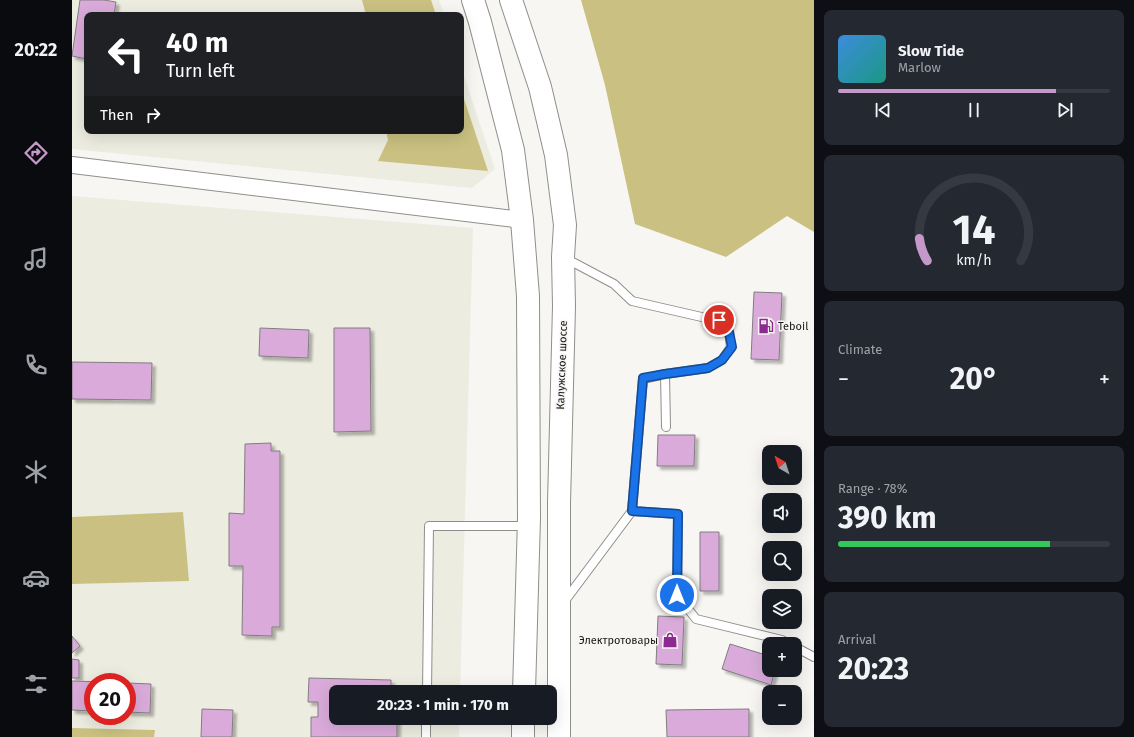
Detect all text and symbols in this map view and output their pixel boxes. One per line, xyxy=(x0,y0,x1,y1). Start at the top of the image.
text: 40 m xyxy=(166,26,229,59)
icon: left xyxy=(100,28,152,80)
text: 20:22 xyxy=(15,39,57,61)
text: Slow Tide xyxy=(898,42,964,60)
text: Turn left xyxy=(166,60,235,82)
text: Marlow xyxy=(898,60,941,75)
icon: previous xyxy=(872,99,894,121)
icon: pause xyxy=(963,99,985,121)
icon: next xyxy=(1054,99,1076,121)
icon: right xyxy=(142,104,164,126)
text: Then xyxy=(100,106,134,124)
icon: directions xyxy=(22,139,50,167)
text: 14 xyxy=(953,205,995,255)
icon: music xyxy=(22,245,50,273)
text: km/h xyxy=(956,252,992,269)
pin xyxy=(702,303,736,337)
icon: arrive xyxy=(708,309,730,331)
fuel station icon: Teboil xyxy=(757,317,775,335)
street label: Калужское шоссе xyxy=(554,320,570,410)
place label: Teboil xyxy=(778,320,808,333)
text: Climate xyxy=(838,342,882,357)
icon: phone xyxy=(22,351,50,379)
text: 20° xyxy=(950,361,998,397)
text: − xyxy=(838,366,849,393)
text: + xyxy=(1099,366,1110,393)
north arrow xyxy=(762,445,802,485)
map controls xyxy=(762,445,802,725)
icon: climate xyxy=(22,458,50,486)
text: Range · 78% xyxy=(838,481,908,496)
button: sound xyxy=(762,493,802,533)
text: 390 km xyxy=(838,500,937,536)
button: search xyxy=(762,541,802,581)
icon: car xyxy=(22,564,50,592)
position arrow xyxy=(656,574,698,616)
button: layers xyxy=(762,589,802,629)
shop icon: Электротовары xyxy=(661,631,679,649)
text: Arrival xyxy=(838,632,876,647)
place label: Электротовары xyxy=(579,634,658,647)
button: + xyxy=(762,637,802,677)
text: 20:23 xyxy=(838,651,909,687)
icon: filters xyxy=(22,670,50,698)
speed limit sign: 20 xyxy=(84,673,136,725)
button: − xyxy=(762,685,802,725)
text: 20:23 · 1 min · 170 m xyxy=(377,696,509,714)

